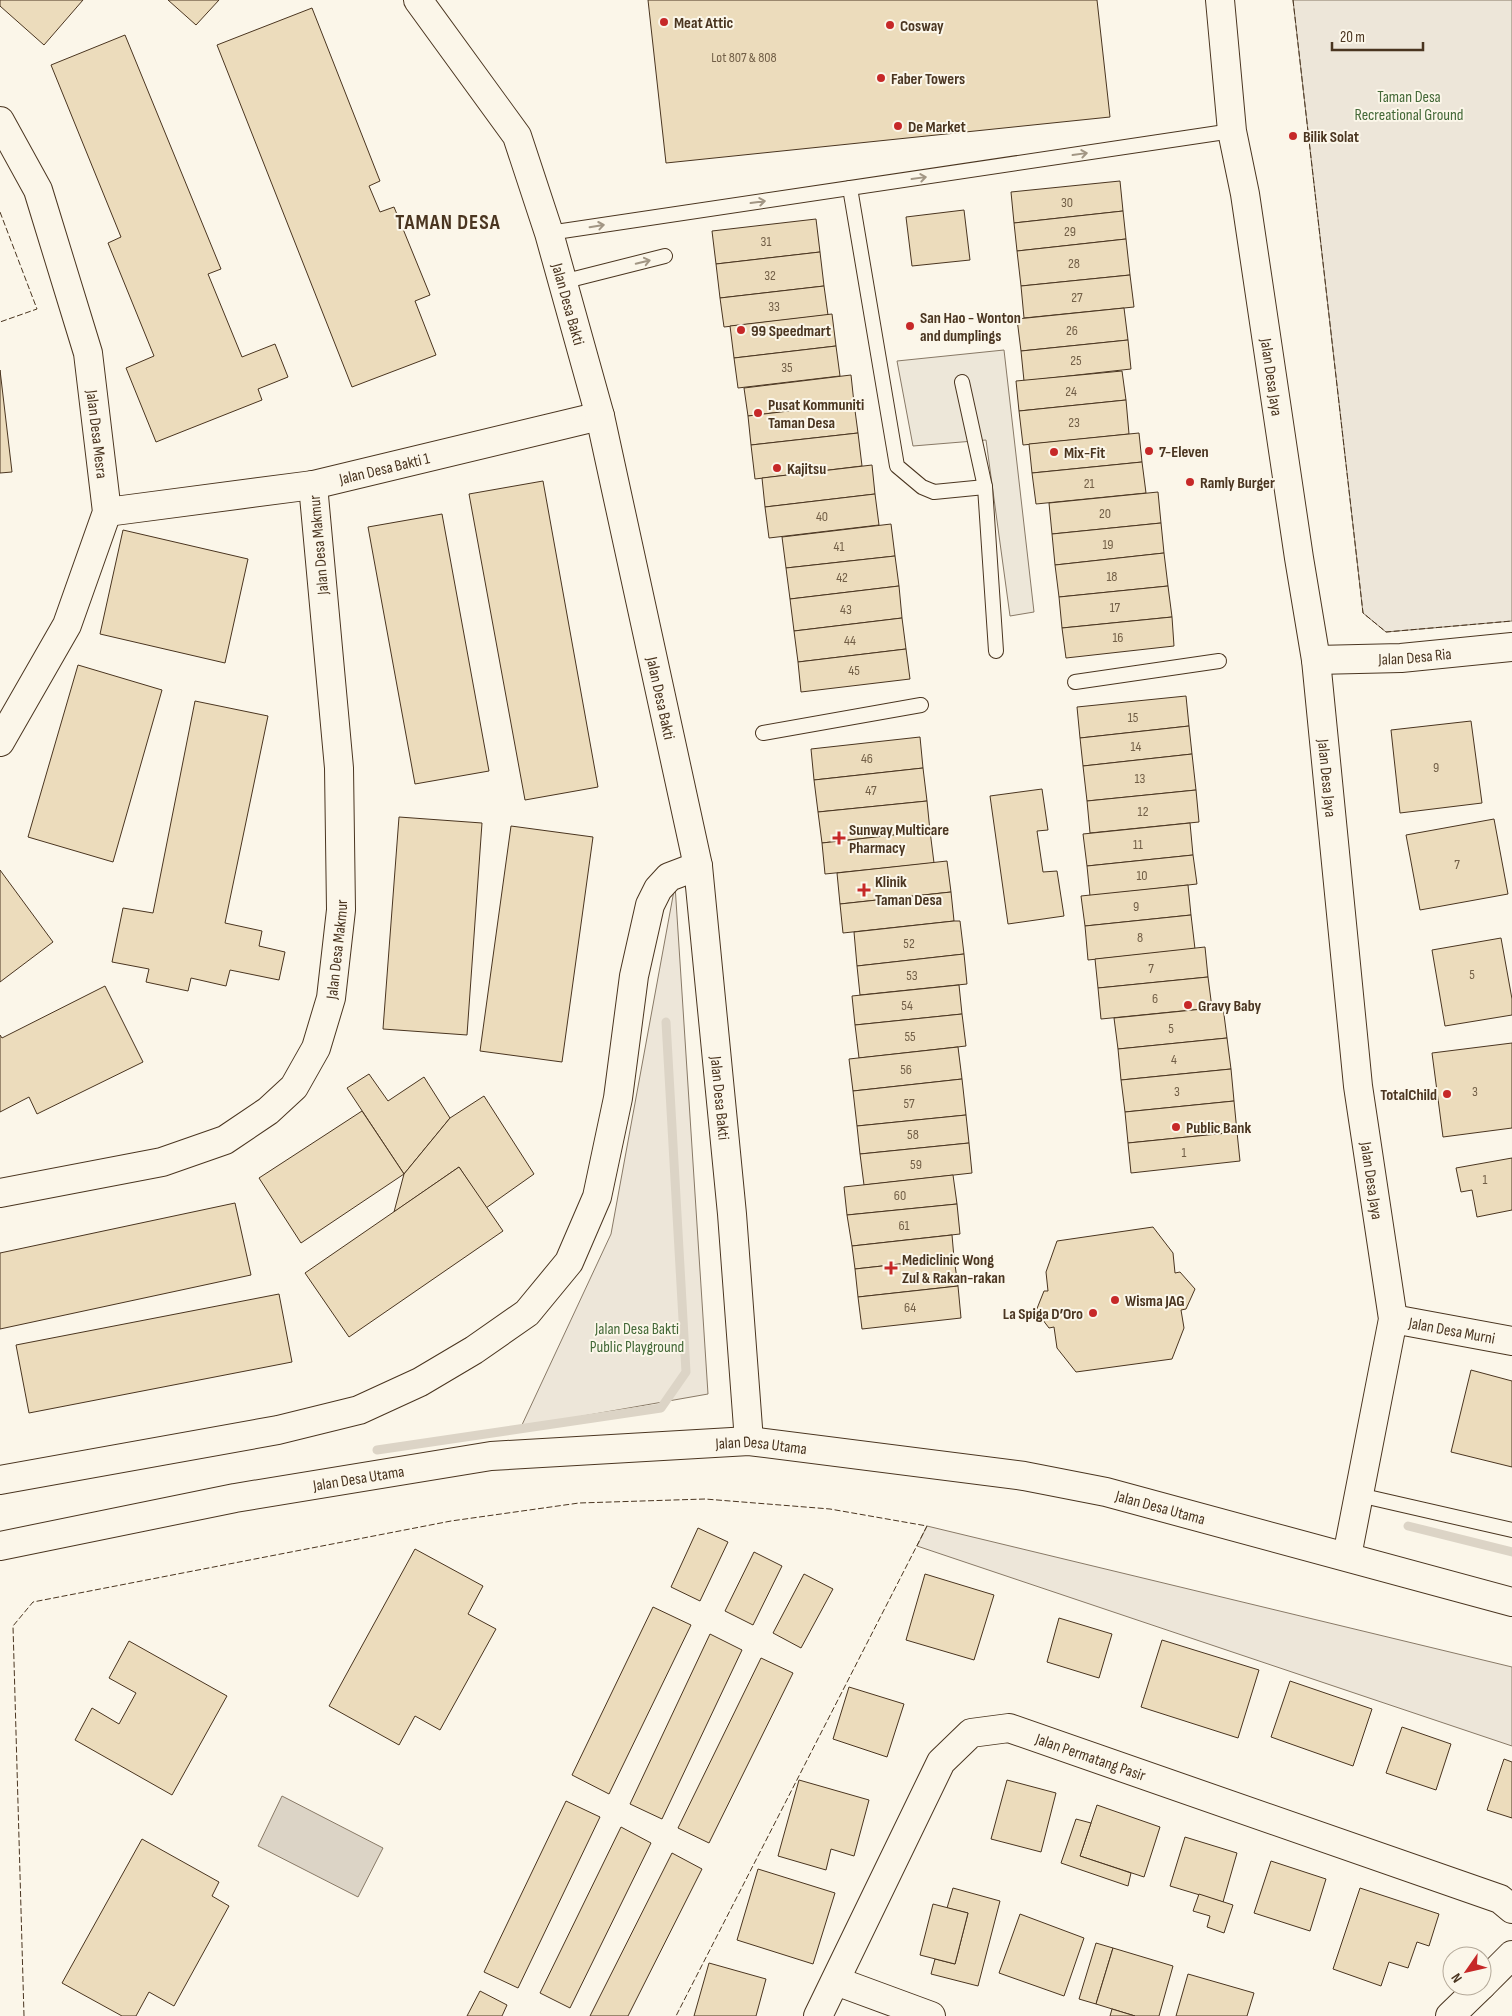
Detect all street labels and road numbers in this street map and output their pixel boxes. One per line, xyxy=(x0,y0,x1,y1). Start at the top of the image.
street label: Jalan Desa Bakti xyxy=(547,260,588,347)
street label: Jalan Desa Jaya xyxy=(1255,336,1286,417)
street label: Jalan Desa Mesra xyxy=(81,388,111,480)
street label: Jalan Desa Bakti 1 xyxy=(337,449,432,490)
street label: Jalan Desa Makmur xyxy=(306,494,333,596)
street label: Jalan Desa Ria xyxy=(1377,645,1452,670)
street label: Jalan Desa Bakti xyxy=(642,654,678,741)
street label: Jalan Desa Jaya xyxy=(1313,737,1339,818)
street label: Jalan Desa Makmur xyxy=(323,899,352,1001)
street label: Jalan Desa Bakti xyxy=(706,1054,733,1141)
street label: Jalan Desa Jaya xyxy=(1355,1140,1386,1221)
street label: Jalan Desa Murni xyxy=(1406,1314,1496,1349)
street label: Jalan Desa Utama xyxy=(714,1433,808,1459)
street label: Jalan Desa Utama xyxy=(311,1462,406,1496)
street label: Jalan Desa Utama xyxy=(1112,1487,1207,1529)
street label: Jalan Permatang Pasir xyxy=(1032,1730,1148,1786)

